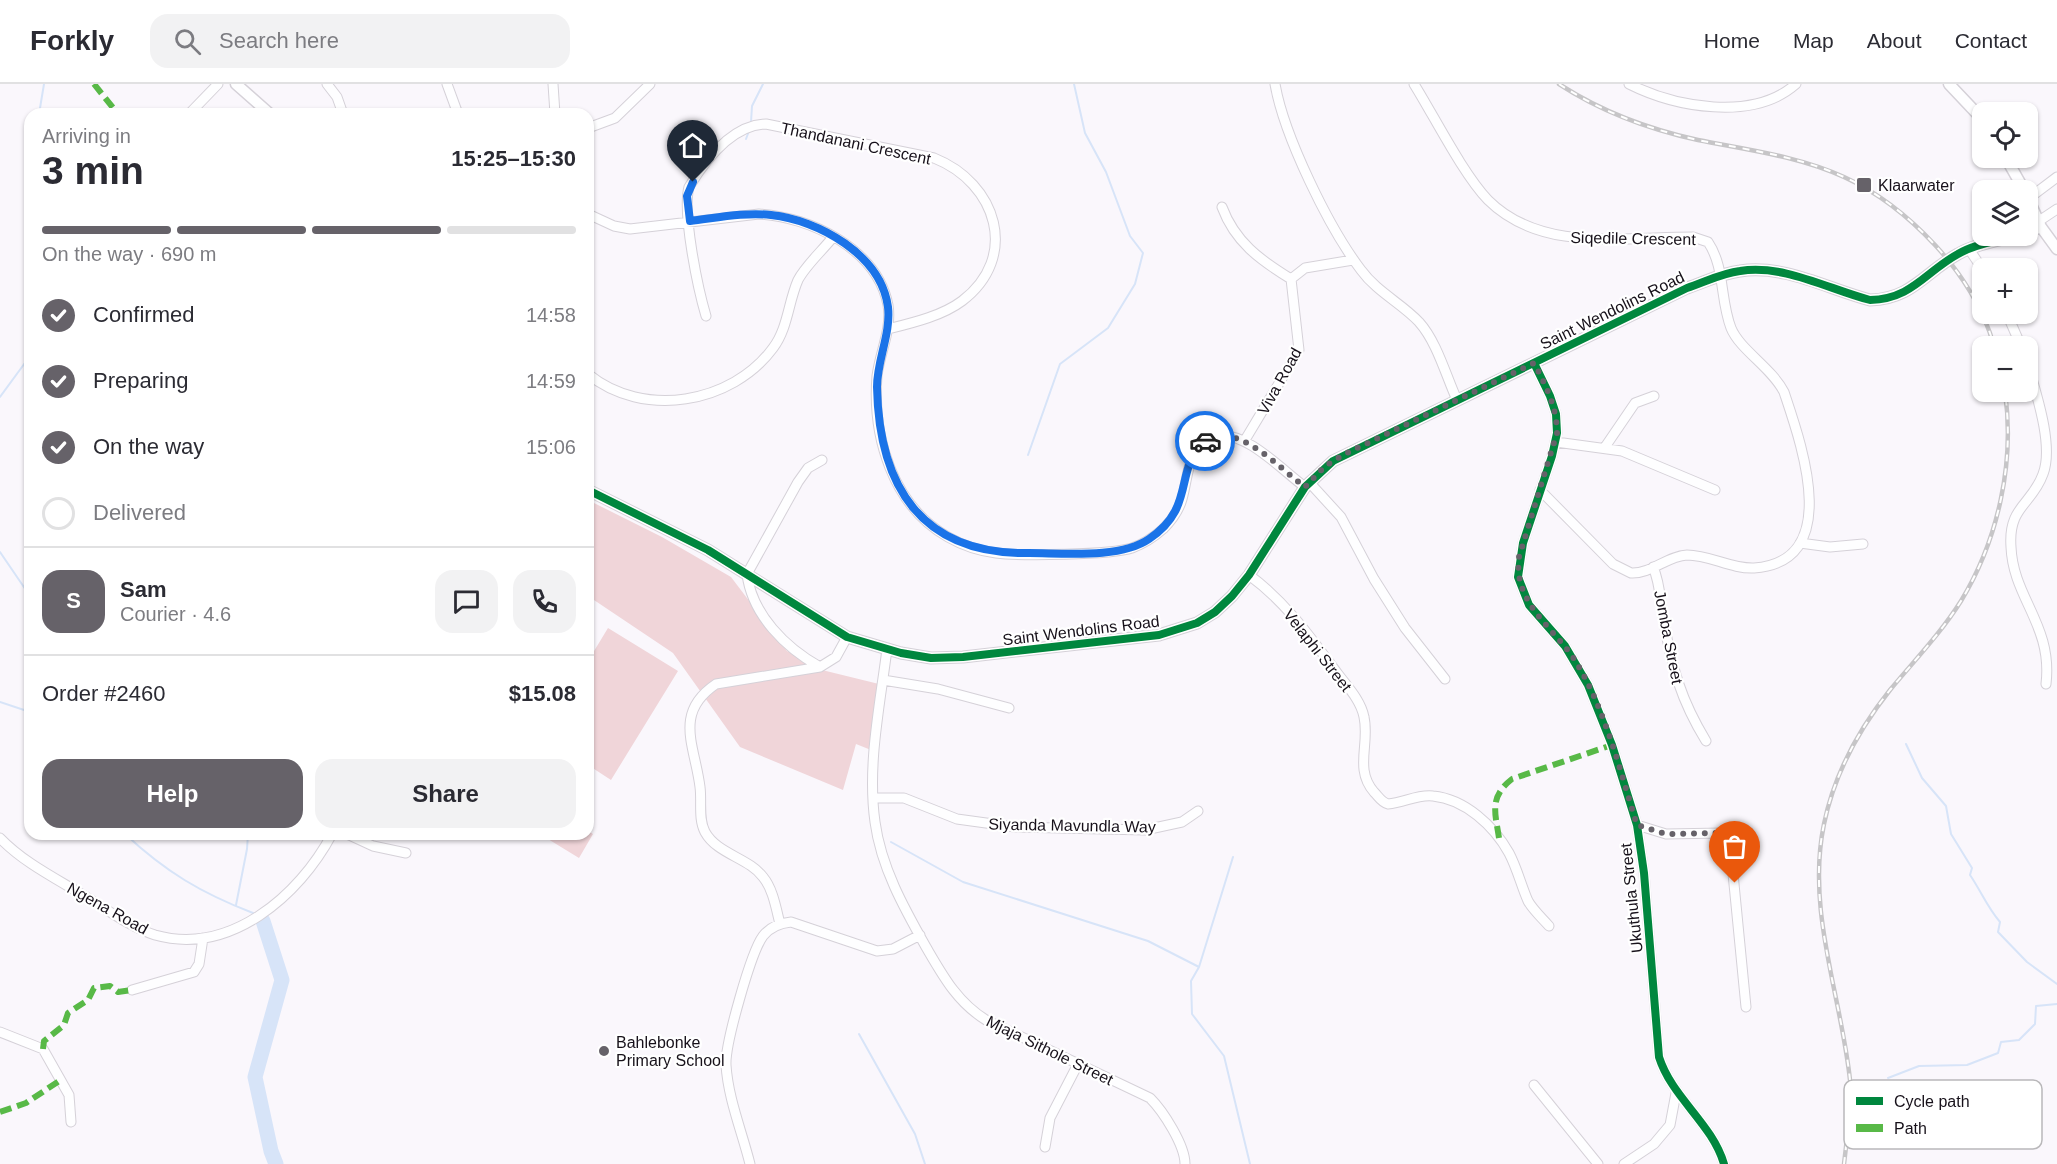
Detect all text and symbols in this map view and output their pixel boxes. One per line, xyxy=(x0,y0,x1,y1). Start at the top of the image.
search box xyxy=(150,14,570,68)
text: Forkly xyxy=(30,25,114,56)
icon: search xyxy=(171,25,204,58)
text: Search here xyxy=(219,28,339,53)
text: Home xyxy=(1704,29,1760,52)
text: Map xyxy=(1793,29,1834,52)
text: About xyxy=(1867,29,1922,52)
text: Contact xyxy=(1955,29,2027,52)
map controls xyxy=(1972,102,2038,402)
button: locate xyxy=(1972,102,2038,168)
street label: Thandanani Crescent xyxy=(779,119,933,168)
pin xyxy=(667,120,718,182)
text: Arriving in xyxy=(42,125,131,147)
icon: home xyxy=(676,129,709,162)
text: 15:25–15:30 xyxy=(451,146,576,171)
text: 3 min xyxy=(42,149,144,192)
marker: Klaarwater xyxy=(1855,176,1873,194)
place label: Klaarwater xyxy=(1878,177,1955,194)
button: layers xyxy=(1972,180,2038,246)
street label: Siqedile Crescent xyxy=(1570,229,1696,248)
text: On the way · 690 m xyxy=(42,243,217,265)
button: + xyxy=(1972,258,2038,324)
street label: Saint Wendolins Road xyxy=(1537,268,1687,353)
icon: check xyxy=(42,299,75,332)
text: Confirmed xyxy=(93,302,194,327)
text: 14:58 xyxy=(526,304,576,326)
button: − xyxy=(1972,336,2038,402)
street label: Viva Road xyxy=(1254,345,1305,418)
icon: check xyxy=(42,365,75,398)
text: Preparing xyxy=(93,368,188,393)
text: 14:59 xyxy=(526,370,576,392)
courier xyxy=(1175,411,1235,471)
icon: car xyxy=(1189,425,1222,458)
icon: check xyxy=(42,431,75,464)
text: On the way xyxy=(93,434,204,459)
text: 15:06 xyxy=(526,436,576,458)
text: Delivered xyxy=(93,500,186,525)
button: chat xyxy=(435,570,498,633)
button: phone xyxy=(513,570,576,633)
text: Sam xyxy=(120,577,166,602)
text: S xyxy=(66,588,81,613)
street label: Jomba Street xyxy=(1651,589,1686,686)
text: Courier · 4.6 xyxy=(120,603,231,625)
street label: Velaphi Street xyxy=(1280,606,1355,695)
street label: Saint Wendolins Road xyxy=(1002,612,1161,649)
text: Order #2460 xyxy=(42,681,166,706)
text: $15.08 xyxy=(509,681,576,706)
button: Help xyxy=(42,759,303,828)
button: Share xyxy=(315,759,576,828)
street label: Siyanda Mavundla Way xyxy=(988,816,1156,835)
pin xyxy=(1709,821,1760,883)
icon: bag xyxy=(1718,830,1751,863)
street label: Ukuthula Street xyxy=(1617,842,1646,954)
street label: Ngena Road xyxy=(64,879,151,938)
street label: Mjaja Sithole Street xyxy=(984,1012,1116,1089)
place label: Bahlebonke Primary School xyxy=(616,1034,724,1069)
marker: Bahlebonke Primary School xyxy=(597,1044,611,1058)
legend xyxy=(1844,1080,2042,1149)
text: Cycle path xyxy=(1894,1093,1970,1110)
text: Path xyxy=(1894,1120,1927,1137)

